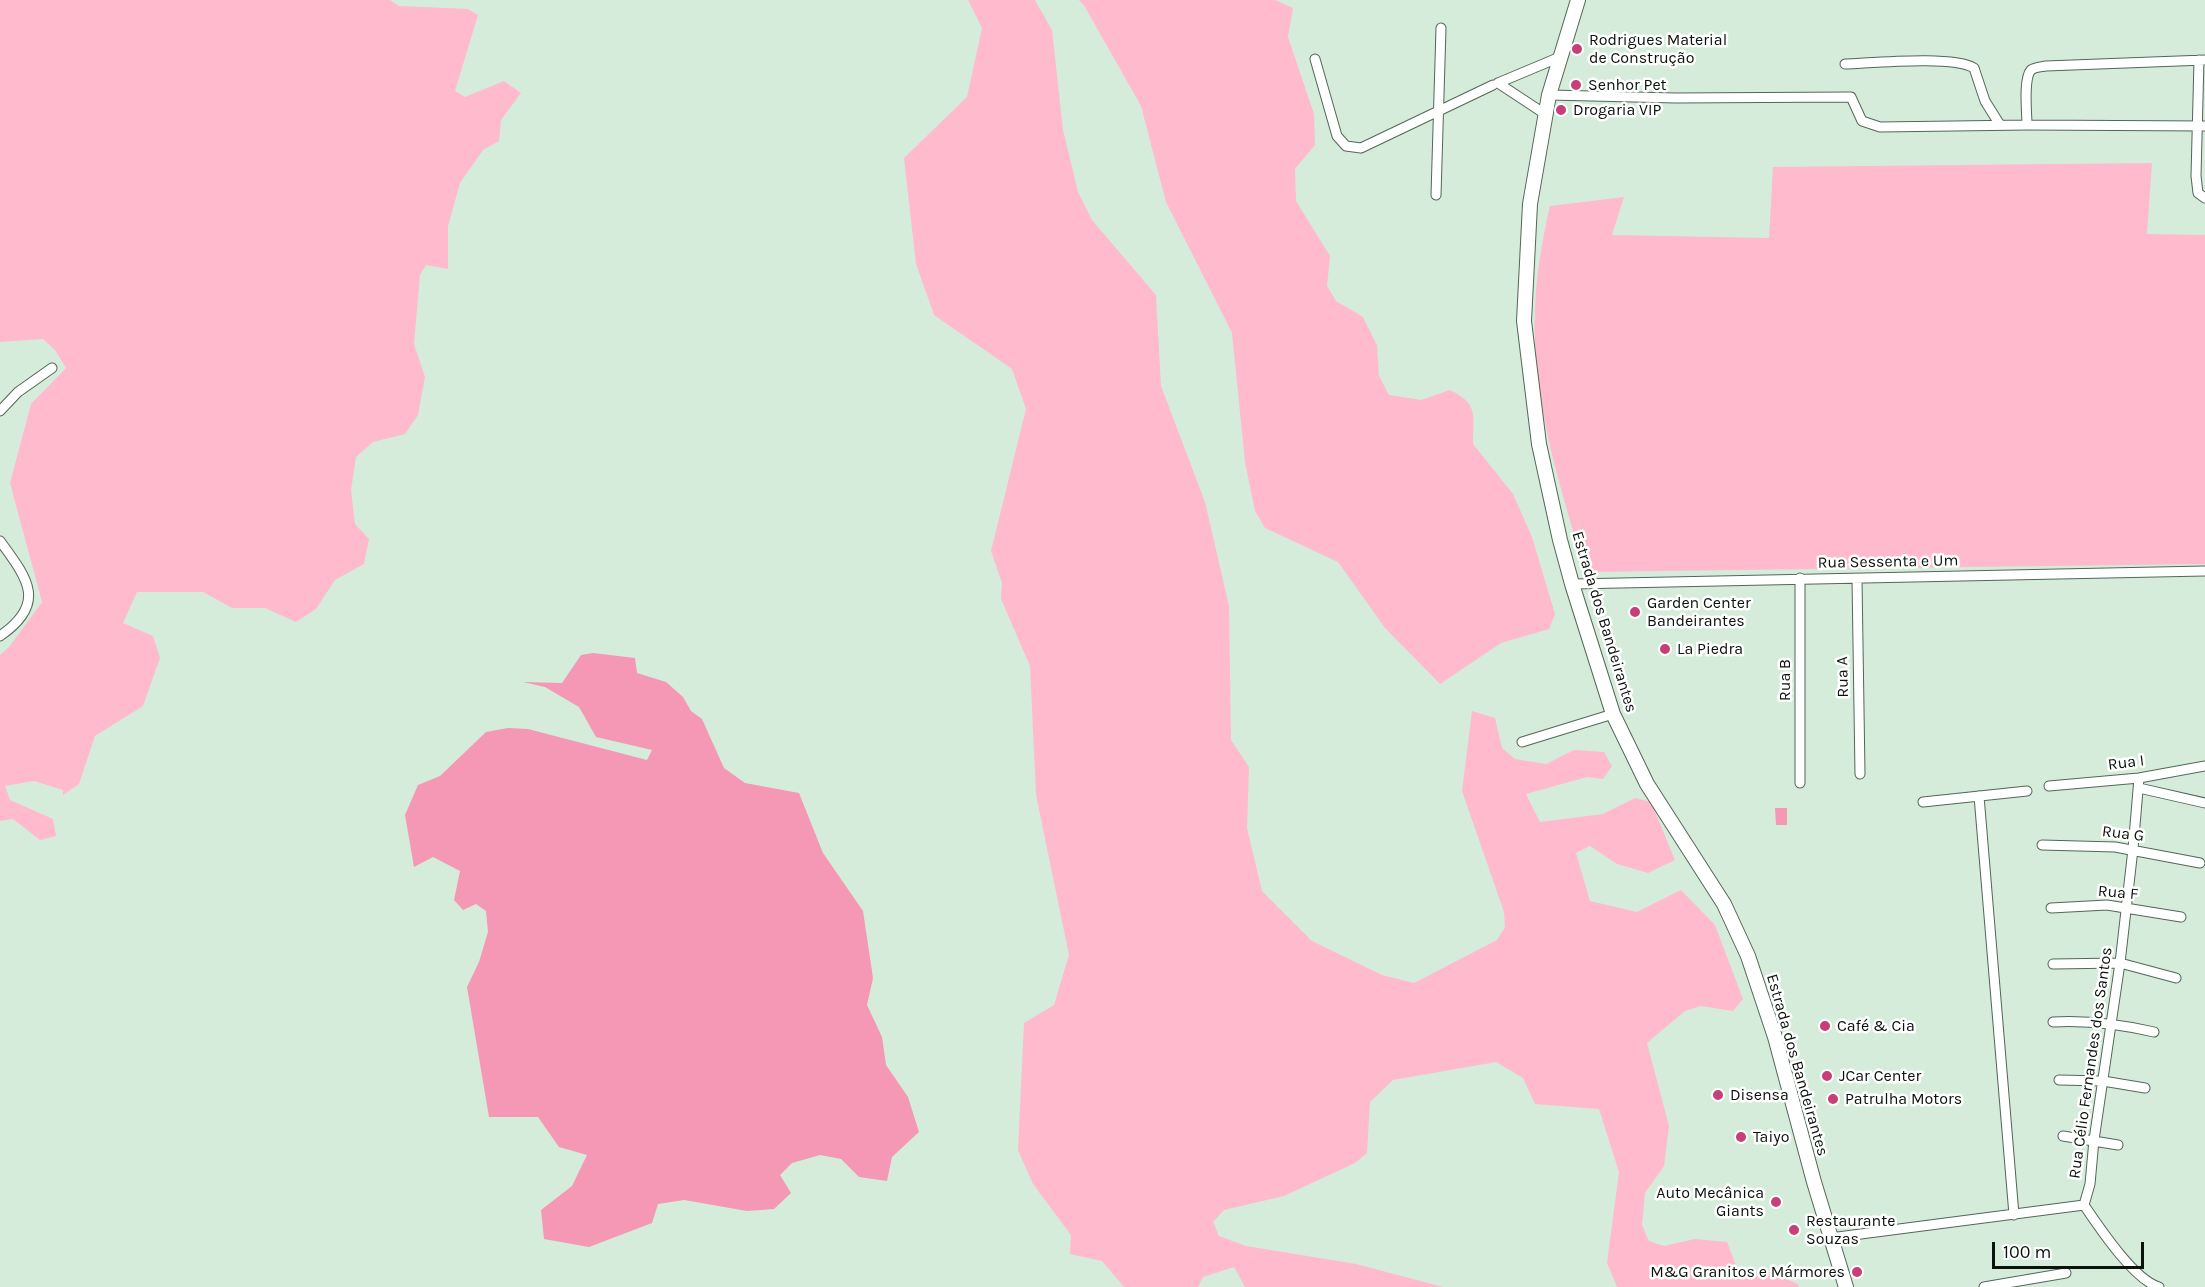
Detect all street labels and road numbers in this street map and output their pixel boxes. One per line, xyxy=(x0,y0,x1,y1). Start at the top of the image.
street label: Estrada dos Bandeirantes xyxy=(1567,529,1641,715)
street label: Rua Sessenta e Um xyxy=(1817,551,1959,573)
street label: Rua A xyxy=(1833,656,1853,698)
street label: Rua B xyxy=(1775,659,1795,701)
street label: Rua I xyxy=(2107,751,2145,775)
street label: Rua G xyxy=(2101,822,2145,846)
street label: Rua F xyxy=(2097,882,2139,904)
street label: Rua Célio Fernandes dos Santos xyxy=(2065,946,2117,1180)
street label: Estrada dos Bandeirantes xyxy=(1762,972,1832,1158)

